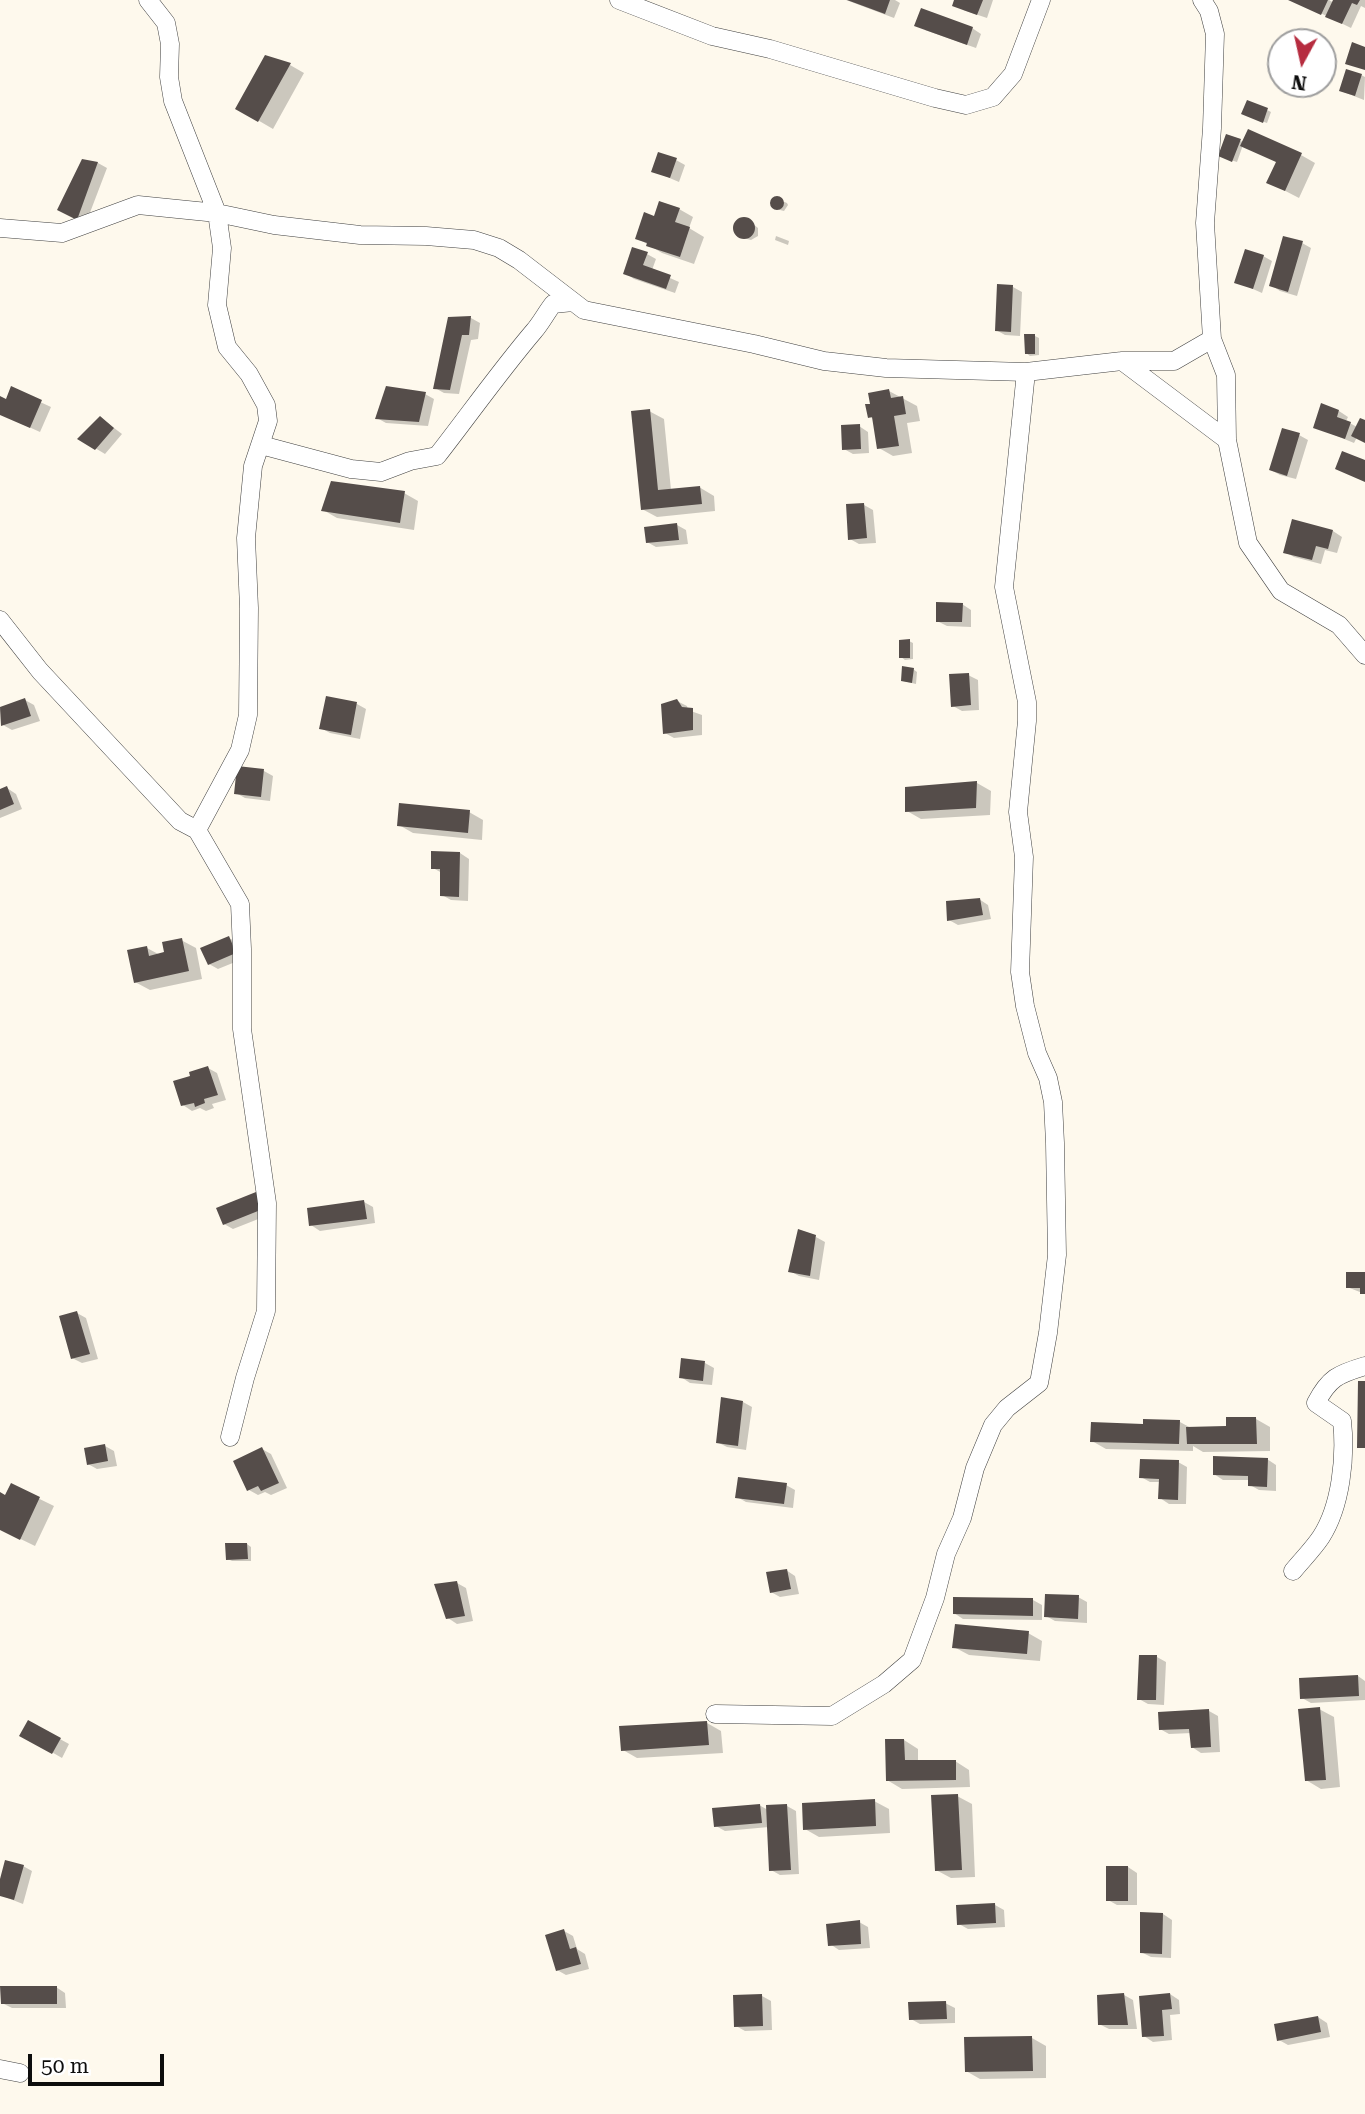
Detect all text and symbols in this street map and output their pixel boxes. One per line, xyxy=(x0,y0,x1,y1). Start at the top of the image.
north arrow xyxy=(1267,28,1337,98)
text: N xyxy=(1290,70,1308,95)
scale bar xyxy=(32,2040,168,2084)
text: 50 m xyxy=(41,2054,89,2078)

